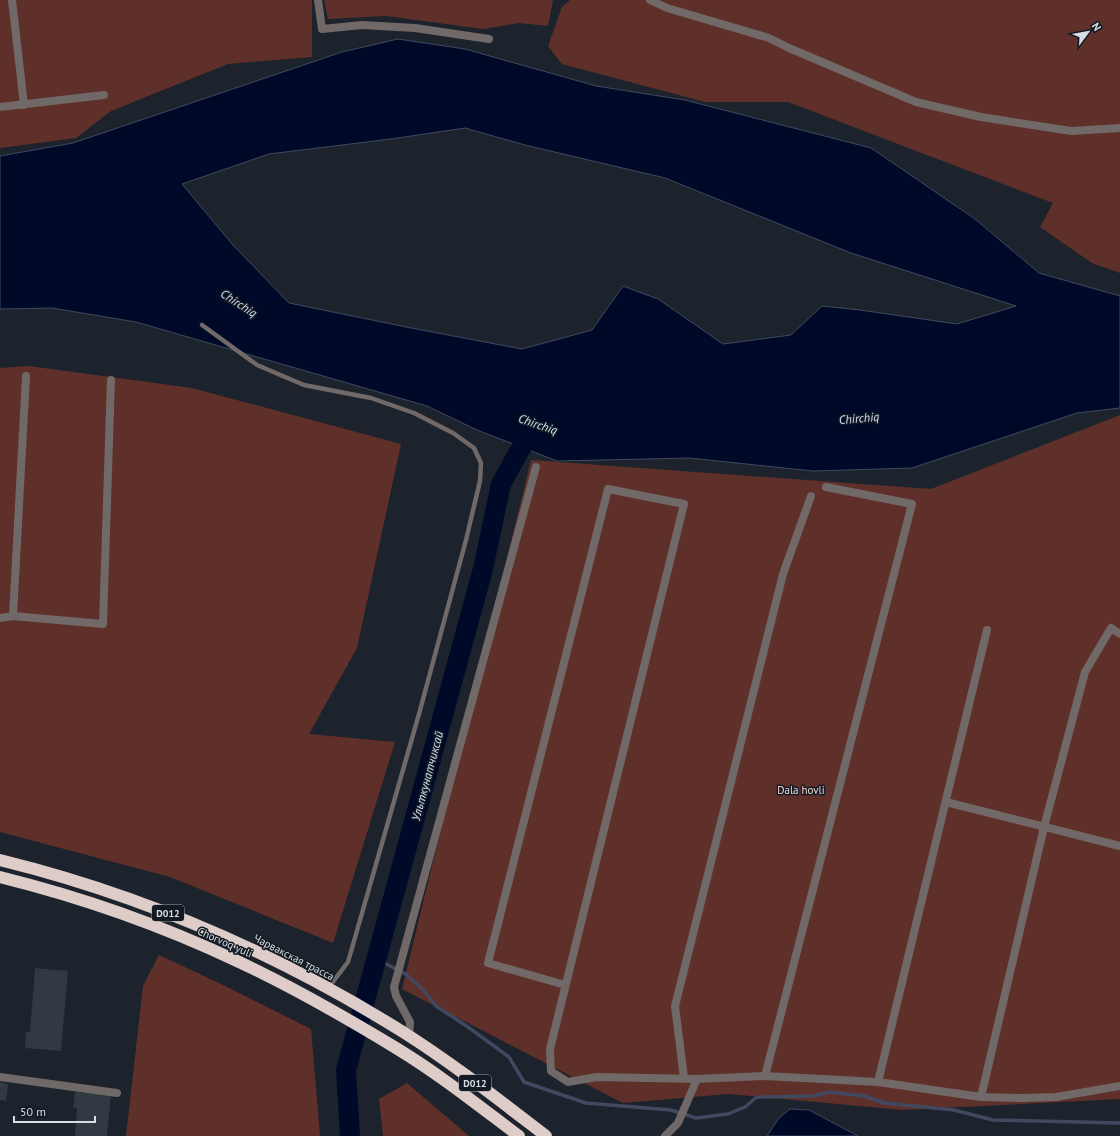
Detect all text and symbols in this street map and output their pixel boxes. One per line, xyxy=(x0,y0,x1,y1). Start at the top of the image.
north arrow xyxy=(1068,12,1108,52)
text: N xyxy=(1089,20,1104,33)
water label: Chirchiq xyxy=(218,286,260,320)
water label: Chirchiq xyxy=(838,409,880,427)
water label: Chirchiq xyxy=(516,410,560,438)
water label: Ульткунатчиксай xyxy=(408,729,446,823)
park label: Dala hovli xyxy=(777,783,825,797)
road number: D012 xyxy=(152,905,184,921)
street label: Chorvoq yuli xyxy=(195,924,255,960)
street label: Чарвакская трасса xyxy=(251,931,337,983)
road number: D012 xyxy=(459,1075,491,1091)
scale bar xyxy=(14,1098,95,1124)
text: 50 m xyxy=(20,1104,46,1119)

